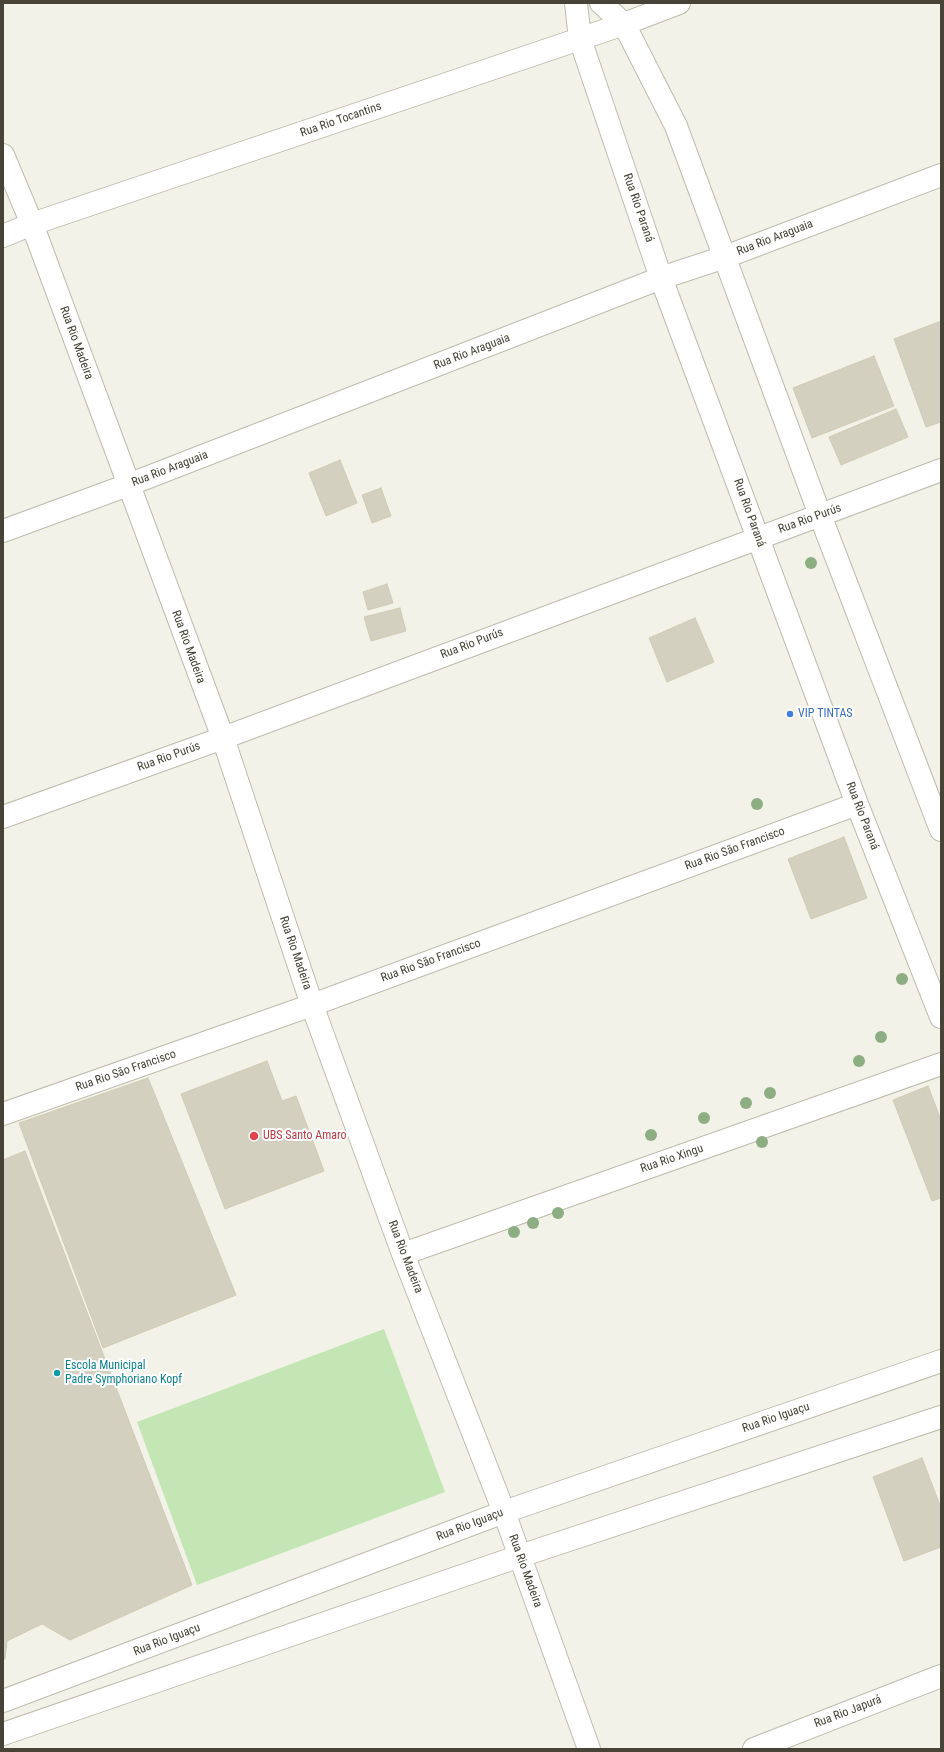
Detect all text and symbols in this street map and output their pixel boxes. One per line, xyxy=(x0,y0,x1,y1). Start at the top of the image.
street label: Rua Rio Tocantins xyxy=(298,99,384,141)
street label: Rua Rio Paraná xyxy=(620,172,656,244)
street label: Rua Rio Araguaia xyxy=(735,217,815,259)
street label: Rua Rio Madeira xyxy=(56,304,96,382)
street label: Rua Rio Araguaia xyxy=(432,331,512,373)
street label: Rua Rio Araguaia xyxy=(130,448,210,490)
street label: Rua Rio Paraná xyxy=(730,477,768,549)
street label: Rua Rio Purús xyxy=(777,501,843,537)
street label: Rua Rio Madeira xyxy=(168,608,208,686)
street label: Rua Rio Purús xyxy=(439,625,505,663)
place label: VIP TINTAS xyxy=(798,707,853,721)
marker: VIP TINTAS xyxy=(785,709,795,719)
street label: Rua Rio Purús xyxy=(136,739,202,775)
street label: Rua Rio Paraná xyxy=(842,780,882,852)
street label: Rua Rio São Francisco xyxy=(683,824,787,874)
street label: Rua Rio Madeira xyxy=(276,914,314,992)
street label: Rua Rio São Francisco xyxy=(379,936,483,986)
street label: Rua Rio São Francisco xyxy=(74,1047,178,1095)
place label: UBS Santo Amaro xyxy=(263,1129,347,1143)
marker: UBS Santo Amaro xyxy=(248,1130,260,1142)
street label: Rua Rio Xingu xyxy=(639,1142,705,1176)
street label: Rua Rio Madeira xyxy=(385,1219,425,1295)
place label: Escola Municipal Padre Symphoriano Kopf xyxy=(65,1359,182,1387)
marker: Escola Municipal Padre Symphoriano Kopf xyxy=(52,1368,62,1378)
street label: Rua Rio Iguaçu xyxy=(740,1400,812,1436)
street label: Rua Rio Iguaçu xyxy=(435,1506,505,1544)
street label: Rua Rio Madeira xyxy=(505,1532,545,1610)
street label: Rua Rio Iguaçu xyxy=(132,1621,202,1659)
street label: Rua Rio Japurá xyxy=(812,1693,884,1731)

